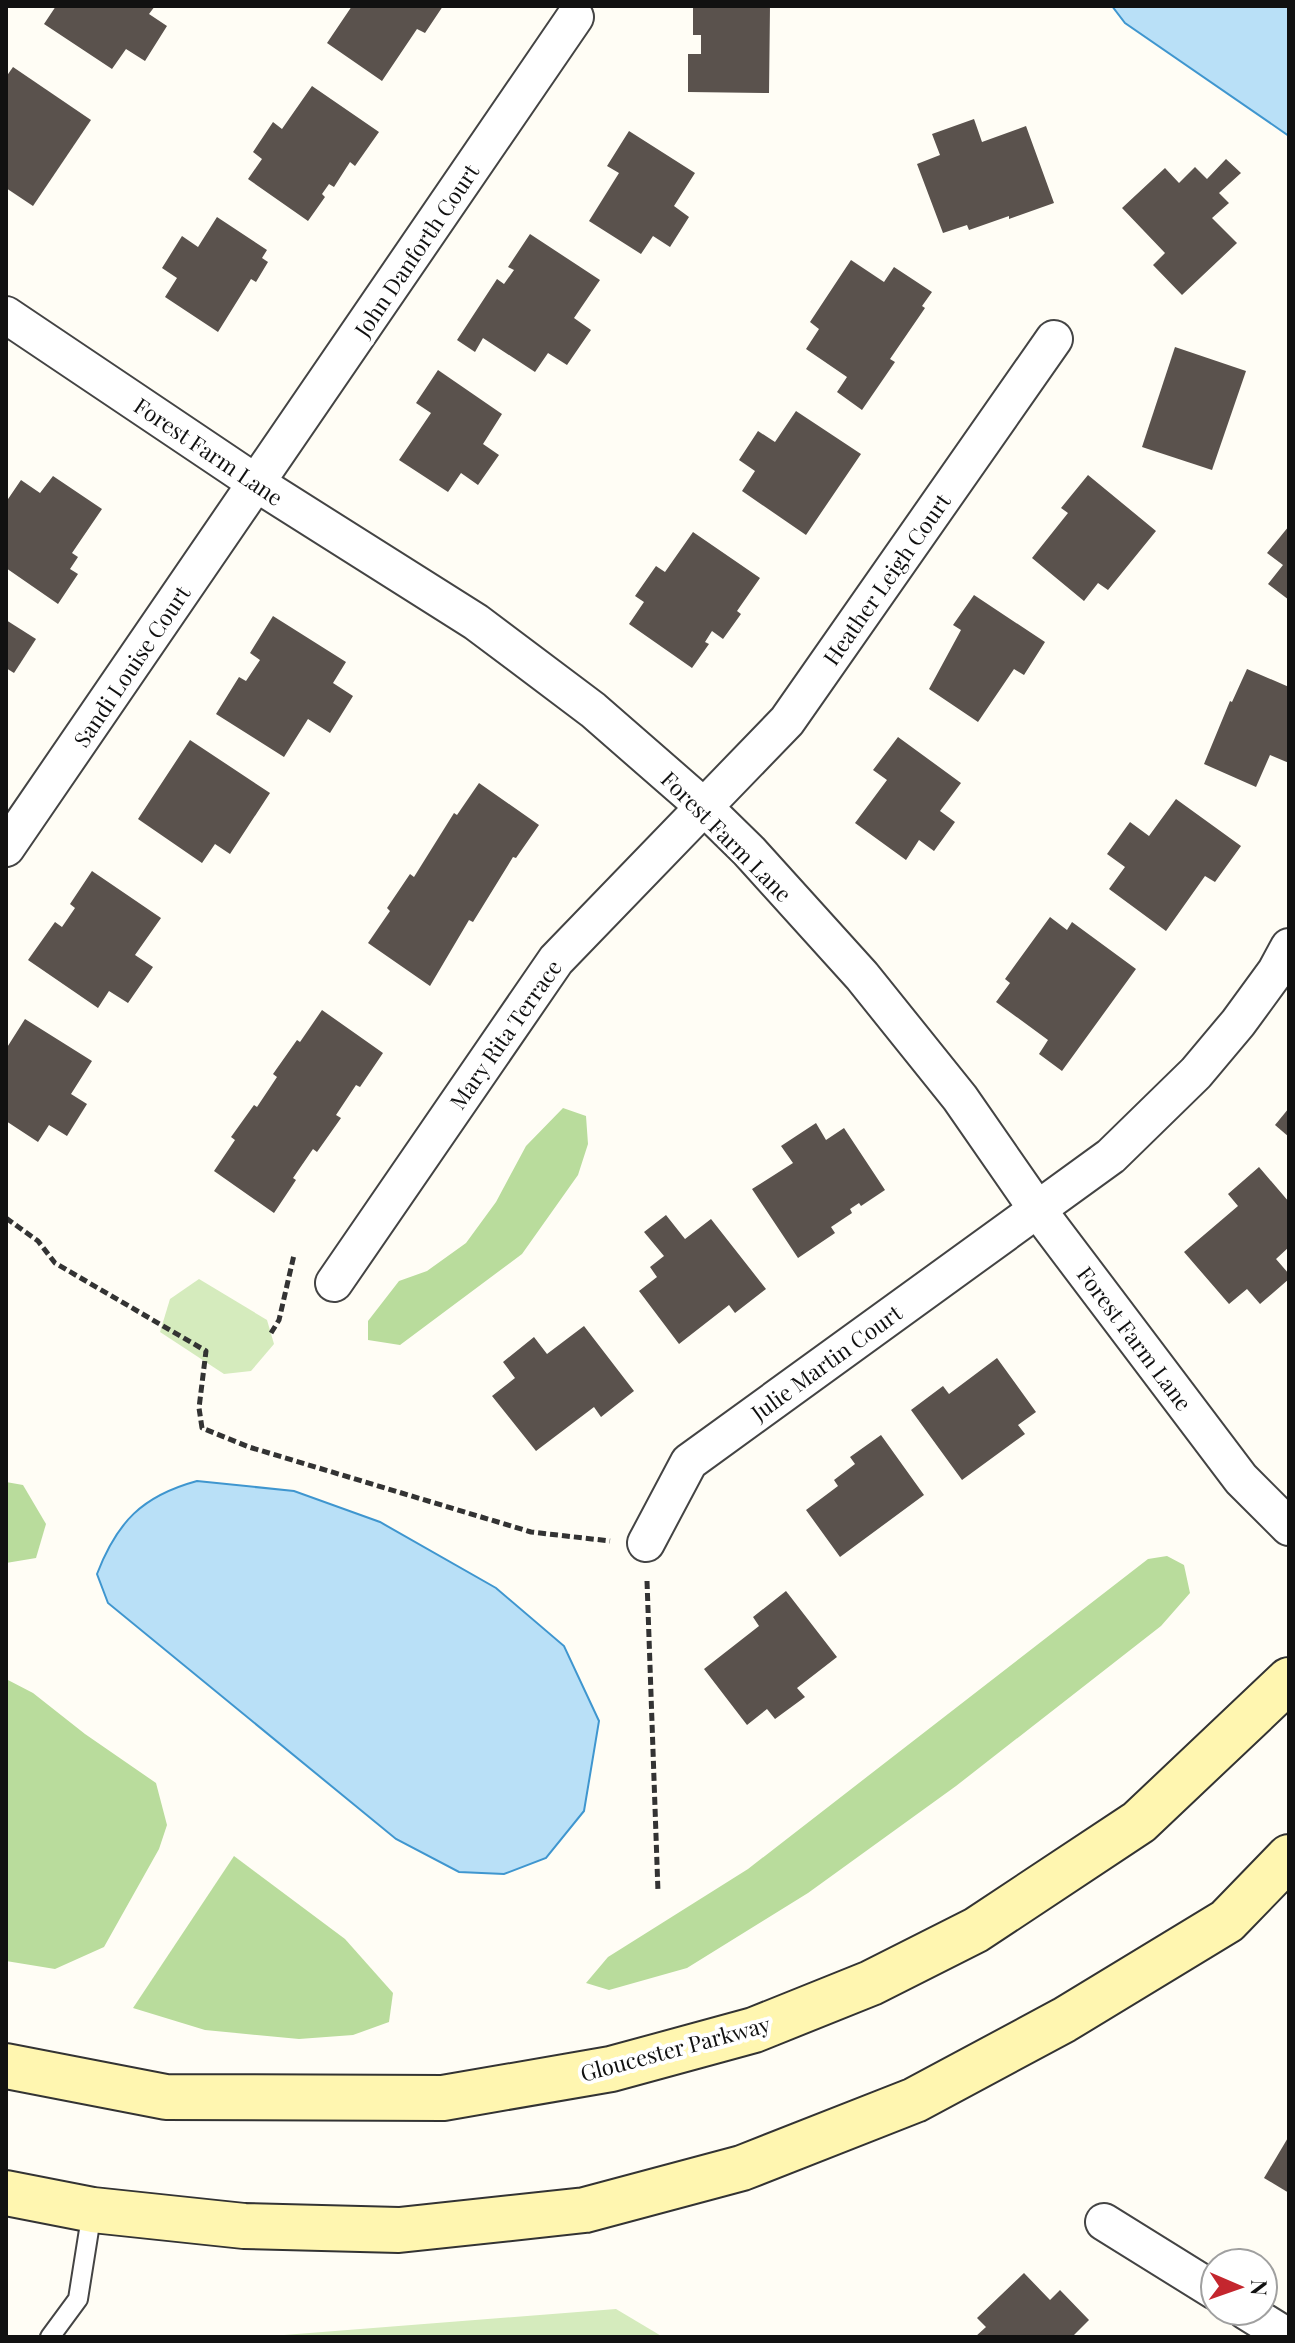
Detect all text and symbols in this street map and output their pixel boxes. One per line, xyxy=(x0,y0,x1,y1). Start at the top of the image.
street label: John Danforth Court xyxy=(346,157,486,343)
street label: Forest Farm Lane xyxy=(129,390,289,512)
street label: Heather Leigh Court xyxy=(815,486,957,671)
street label: Sandi Louise Court xyxy=(66,578,197,753)
street label: Forest Farm Lane xyxy=(655,764,799,908)
street label: Mary Rita Terrace xyxy=(442,953,568,1115)
street label: Forest Farm Lane xyxy=(1071,1260,1199,1416)
street label: Julie Martin Court xyxy=(744,1296,908,1427)
street label: Gloucester Parkway xyxy=(577,2008,773,2088)
north arrow xyxy=(1199,2247,1279,2327)
text: N xyxy=(1245,2279,1275,2296)

